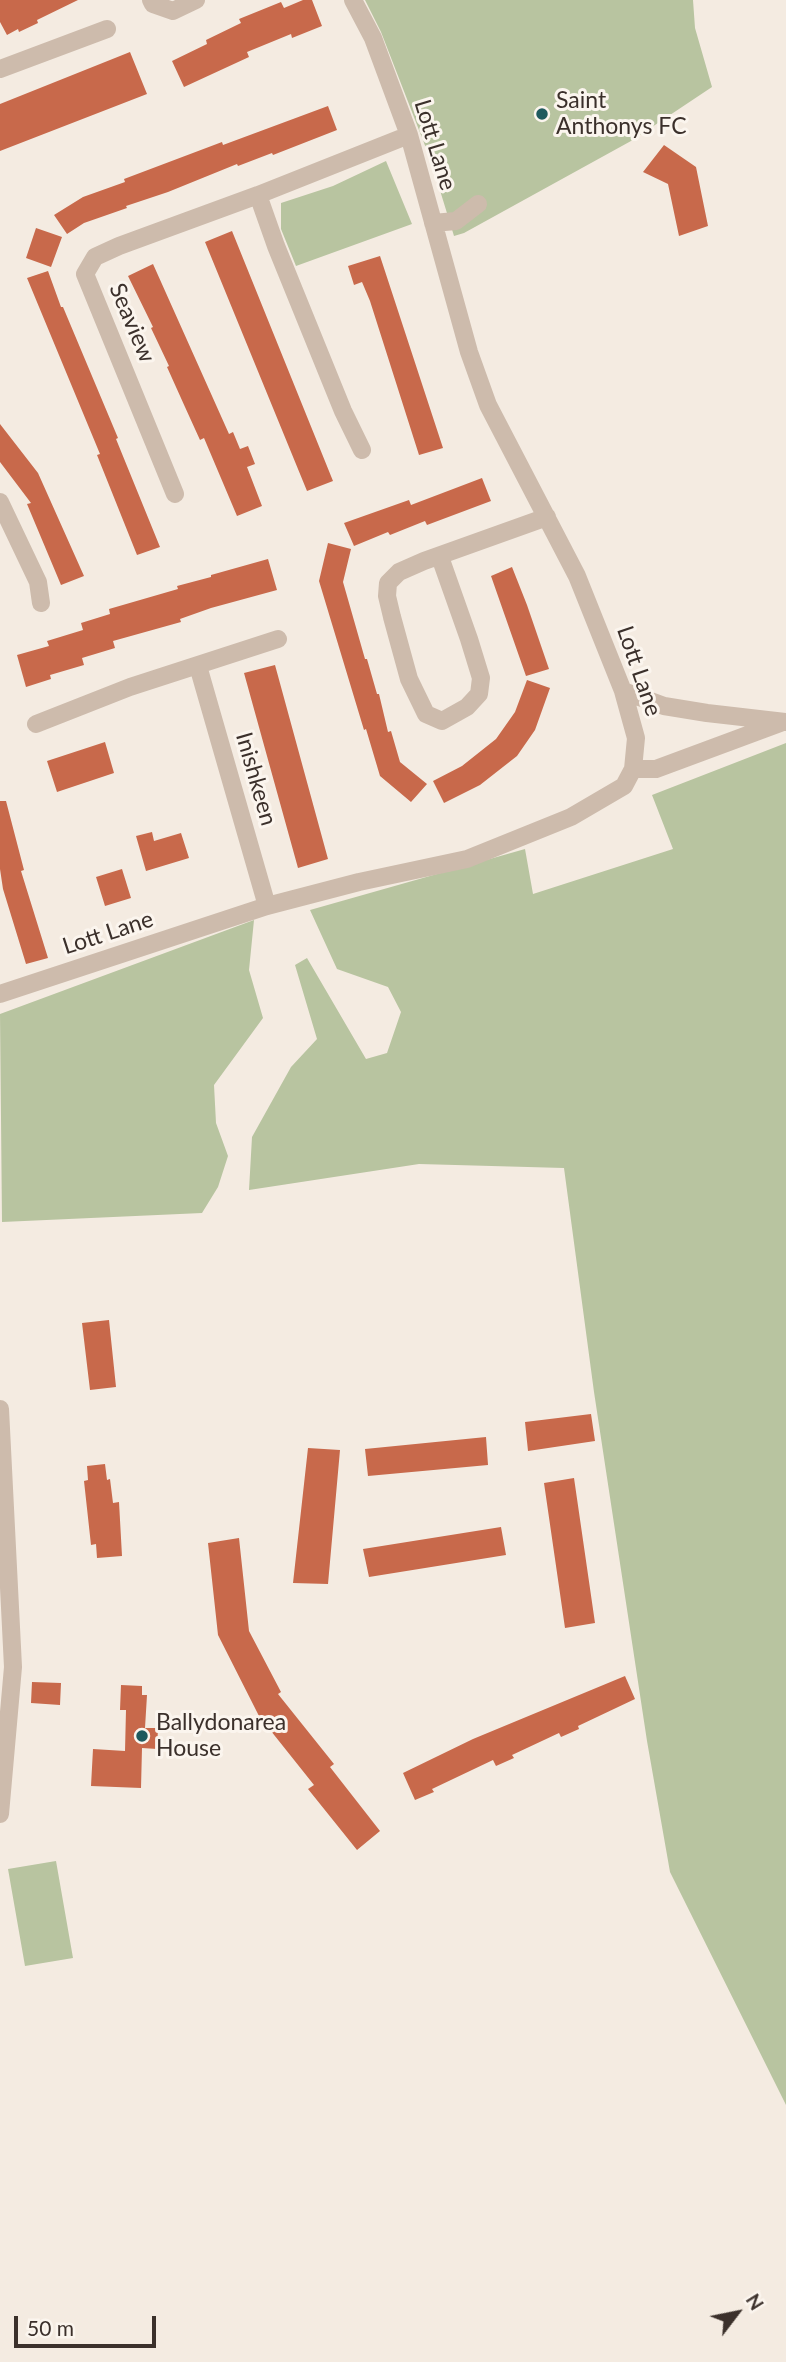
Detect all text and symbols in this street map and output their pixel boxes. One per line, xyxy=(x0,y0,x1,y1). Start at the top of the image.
place label: Saint Anthonys FC xyxy=(556,87,687,141)
street label: Lott Lane xyxy=(408,96,462,194)
marker: Saint Anthonys FC xyxy=(534,106,550,122)
street label: Seaview xyxy=(103,279,161,367)
street label: Lott Lane xyxy=(611,622,667,720)
street label: Inishkeen xyxy=(230,729,282,829)
street label: Lott Lane xyxy=(59,905,157,961)
place label: Ballydonarea House xyxy=(156,1709,286,1763)
marker: Ballydonarea House xyxy=(134,1728,150,1744)
north arrow xyxy=(702,2278,772,2348)
text: N xyxy=(742,2289,769,2314)
scale bar xyxy=(18,2302,159,2346)
text: 50 m xyxy=(27,2315,74,2340)

